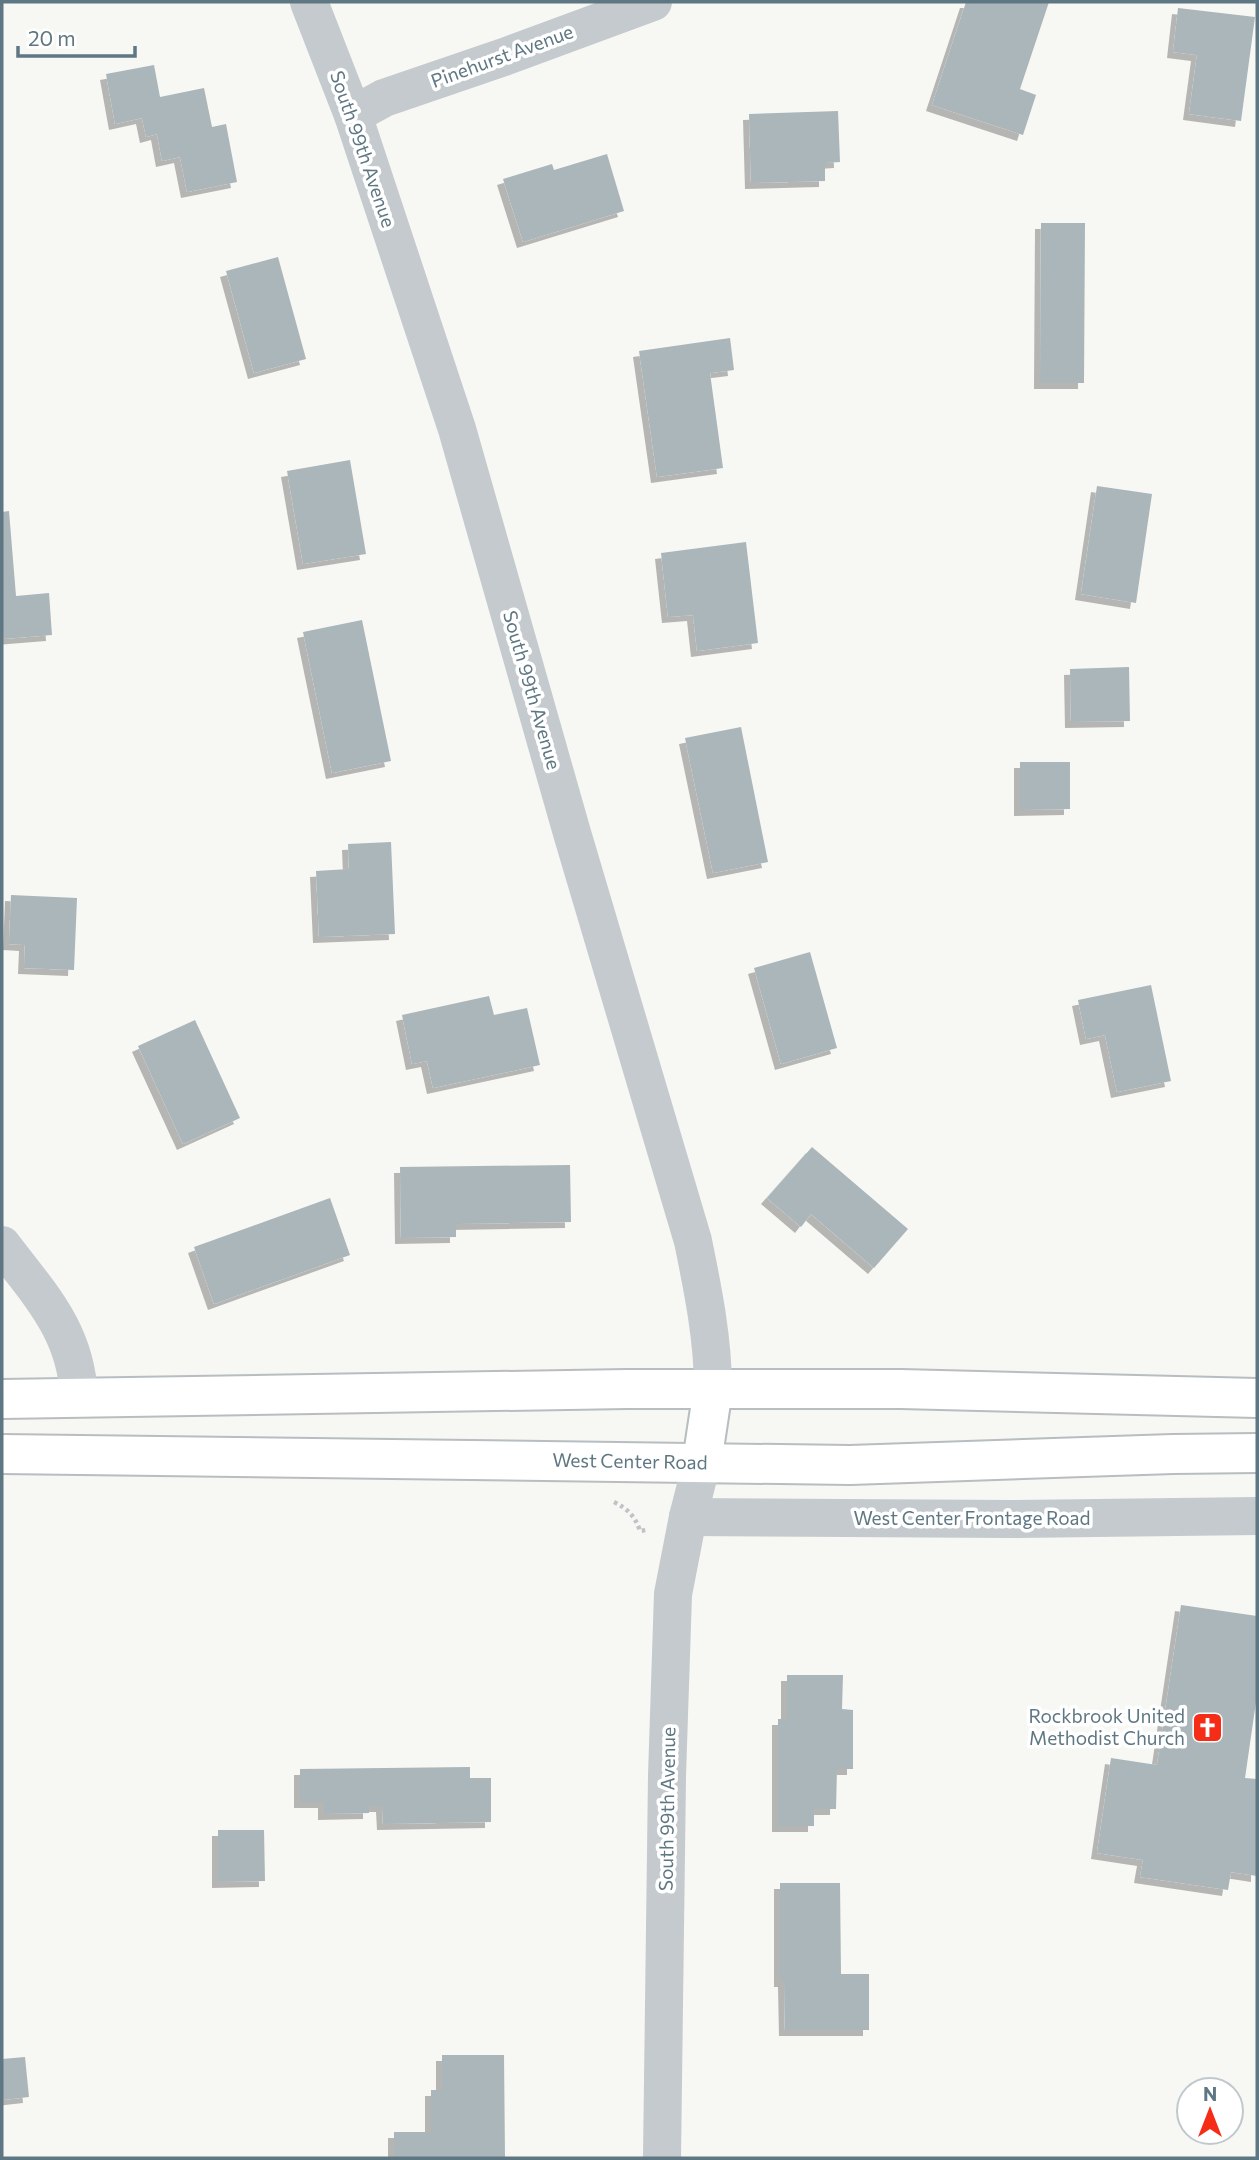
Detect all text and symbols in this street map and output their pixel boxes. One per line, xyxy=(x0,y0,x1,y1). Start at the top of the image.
scale bar xyxy=(18,14,135,58)
street label: Pinehurst Avenue xyxy=(427,19,576,92)
text: 20 m xyxy=(28,25,76,50)
street label: South 99th Avenue xyxy=(326,67,401,230)
street label: South 99th Avenue xyxy=(499,608,566,772)
street label: West Center Road xyxy=(552,1448,708,1473)
street label: West Center Frontage Road xyxy=(854,1506,1090,1529)
place label: Rockbrook United Methodist Church xyxy=(1028,1704,1185,1749)
church icon: Rockbrook United Methodist Church xyxy=(1191,1710,1225,1744)
street label: South 99th Avenue xyxy=(654,1727,679,1891)
north arrow xyxy=(1175,2076,1245,2146)
text: N xyxy=(1203,2082,1217,2105)

